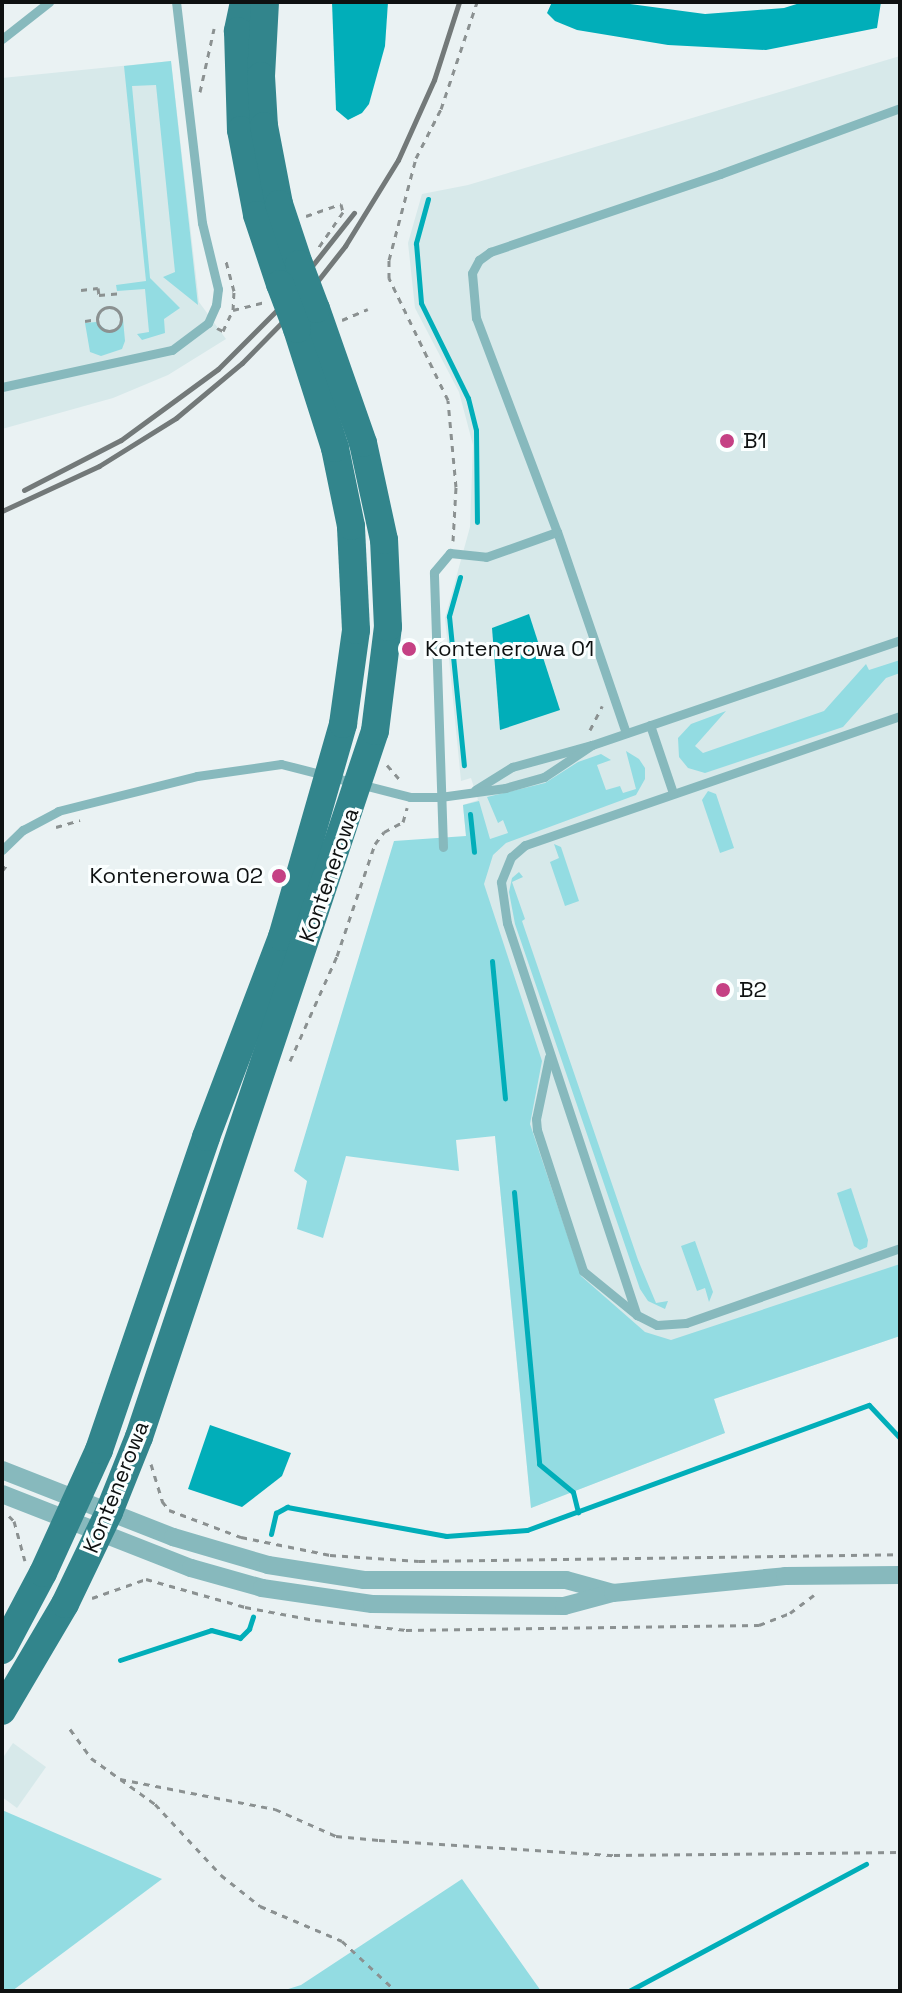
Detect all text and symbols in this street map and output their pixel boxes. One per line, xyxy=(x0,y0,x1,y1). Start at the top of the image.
place label: B1 xyxy=(743,428,767,454)
marker: B1 xyxy=(718,432,736,450)
place label: Kontenerowa 01 xyxy=(425,636,594,662)
marker: Kontenerowa 01 xyxy=(400,640,418,658)
street label: Kontenerowa xyxy=(294,804,364,946)
place label: Kontenerowa 02 xyxy=(90,863,263,889)
marker: Kontenerowa 02 xyxy=(270,867,288,885)
place label: B2 xyxy=(739,977,767,1003)
marker: B2 xyxy=(714,981,732,999)
street label: Kontenerowa xyxy=(77,1417,155,1557)

